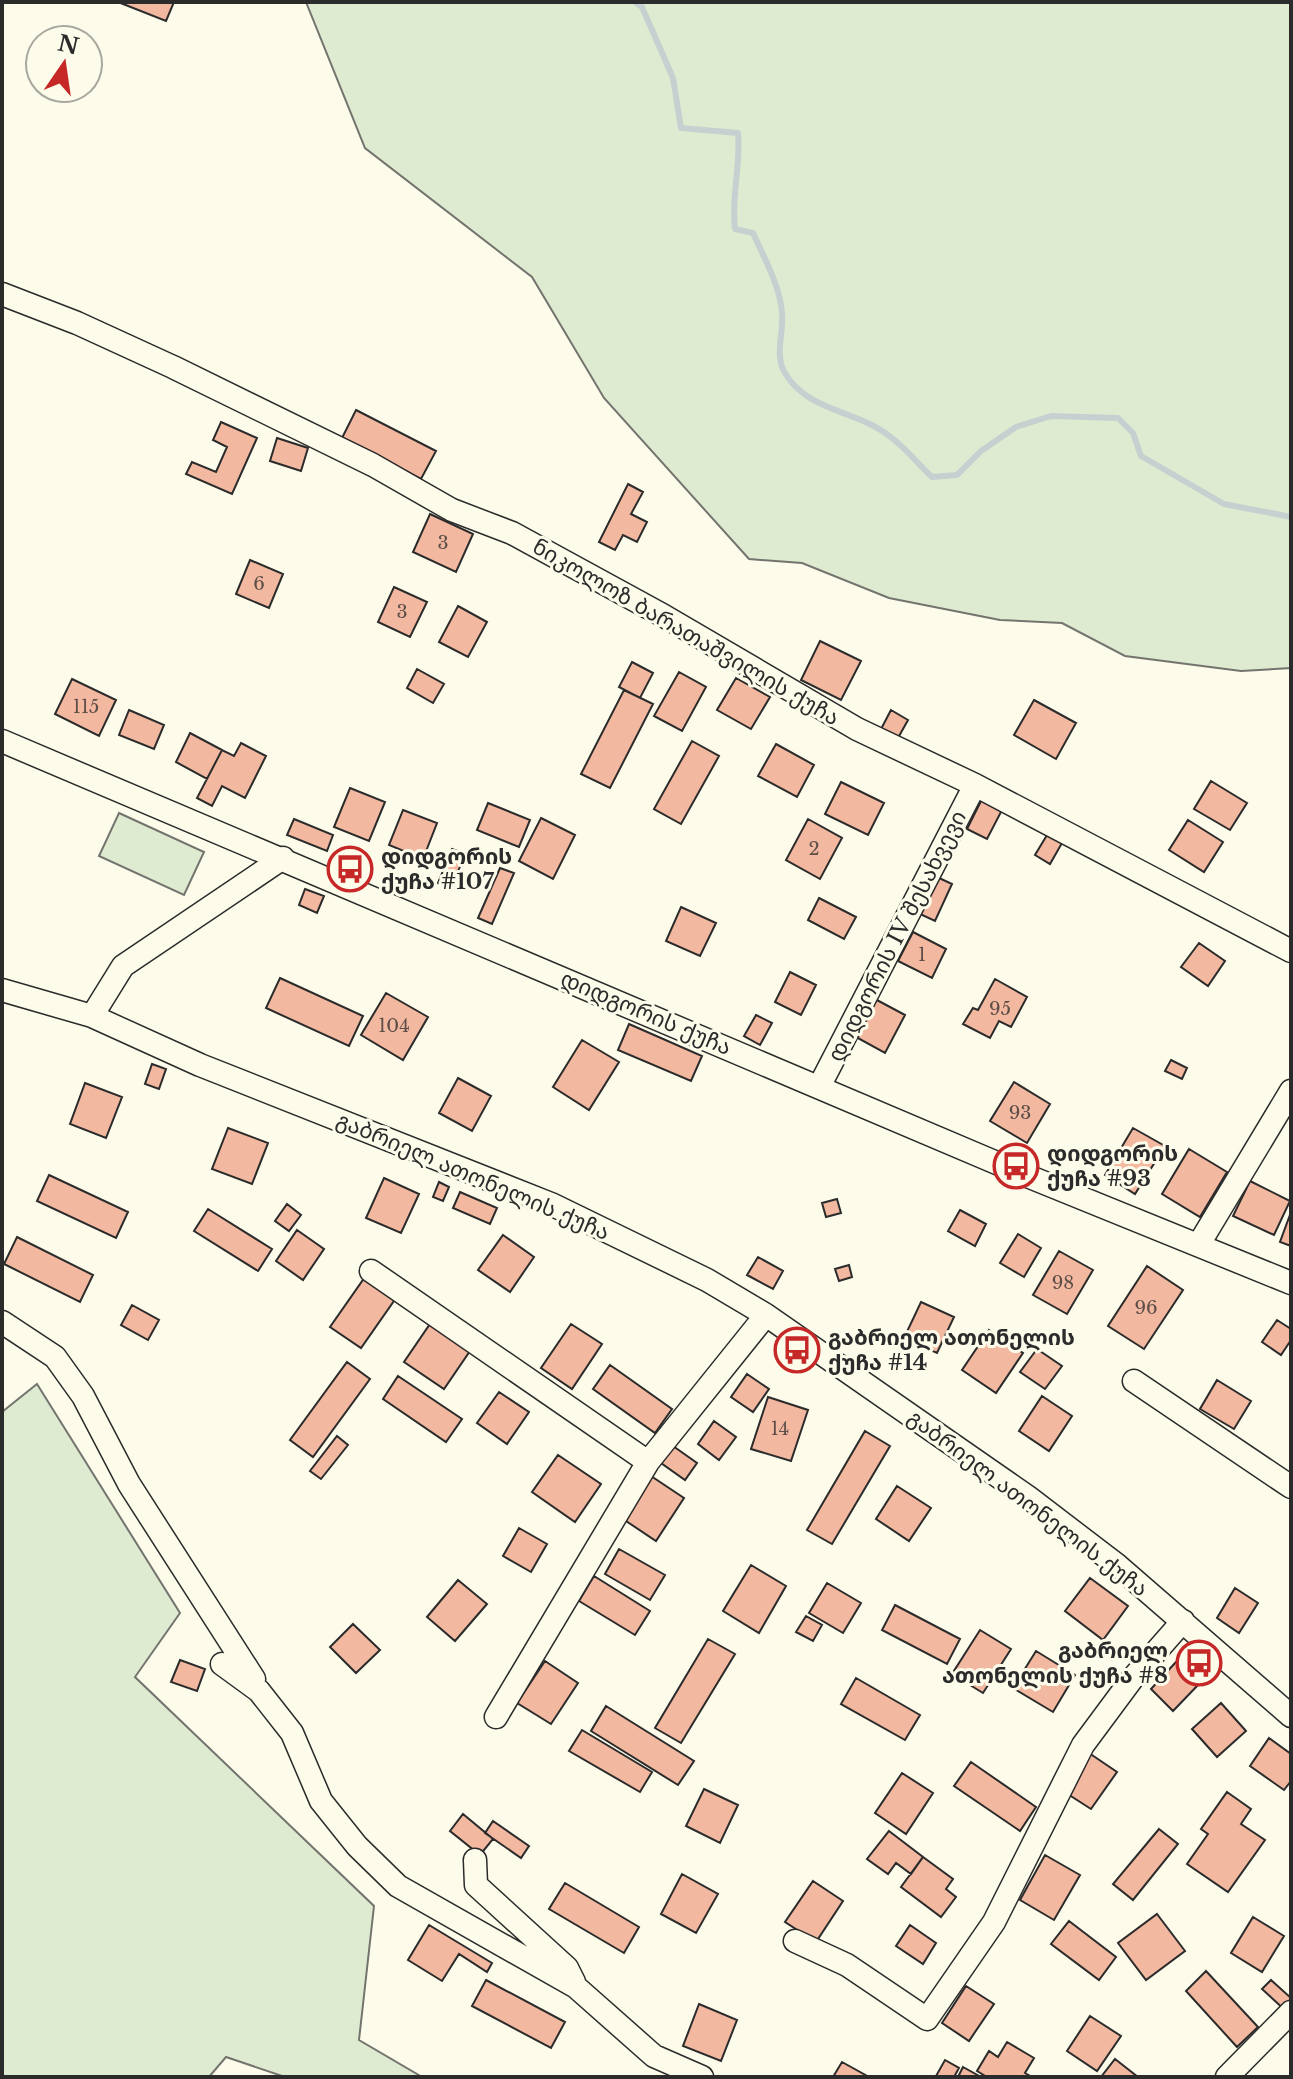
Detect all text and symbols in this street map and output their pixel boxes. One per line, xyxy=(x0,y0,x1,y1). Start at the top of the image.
north arrow xyxy=(24,24,104,104)
text: N xyxy=(55,30,82,61)
house number: 3 xyxy=(437,532,449,554)
street label: ნიკოლოზ ბარათაშვილის ქუჩა xyxy=(528,533,844,731)
house number: 6 xyxy=(253,573,265,595)
house number: 3 xyxy=(396,601,408,623)
house number: 115 xyxy=(73,696,99,718)
street label: დიდგორის IV შესახვევი xyxy=(822,806,972,1066)
house number: 2 xyxy=(808,838,820,860)
place label: დიდგორის ქუჩა #107 xyxy=(381,843,512,895)
bus stop icon: დიდგორის ქუჩა #107 xyxy=(326,845,374,893)
house number: 1 xyxy=(918,944,926,966)
street label: დიდგორის ქუჩა xyxy=(557,965,735,1061)
house number: 95 xyxy=(989,998,1011,1020)
house number: 104 xyxy=(378,1015,410,1037)
house number: 93 xyxy=(1009,1102,1031,1124)
street label: გაბრიელ ათონელის ქუჩა xyxy=(332,1106,614,1246)
place label: დიდგორის ქუჩა #93 xyxy=(1047,1140,1178,1192)
bus stop icon: დიდგორის ქუჩა #93 xyxy=(992,1142,1040,1190)
house number: 98 xyxy=(1052,1272,1074,1294)
house number: 96 xyxy=(1134,1297,1158,1319)
place label: გაბრიელ ათონელის ქუჩა #14 xyxy=(828,1324,1075,1376)
bus stop icon: გაბრიელ ათონელის ქუჩა #14 xyxy=(773,1326,821,1374)
street label: გაბრიელ ათონელის ქუჩა xyxy=(902,1404,1154,1602)
house number: 14 xyxy=(771,1418,789,1440)
place label: გაბრიელ ათონელის ქუჩა #8 xyxy=(942,1637,1168,1689)
bus stop icon: გაბრიელ ათონელის ქუჩა #8 xyxy=(1175,1639,1223,1687)

